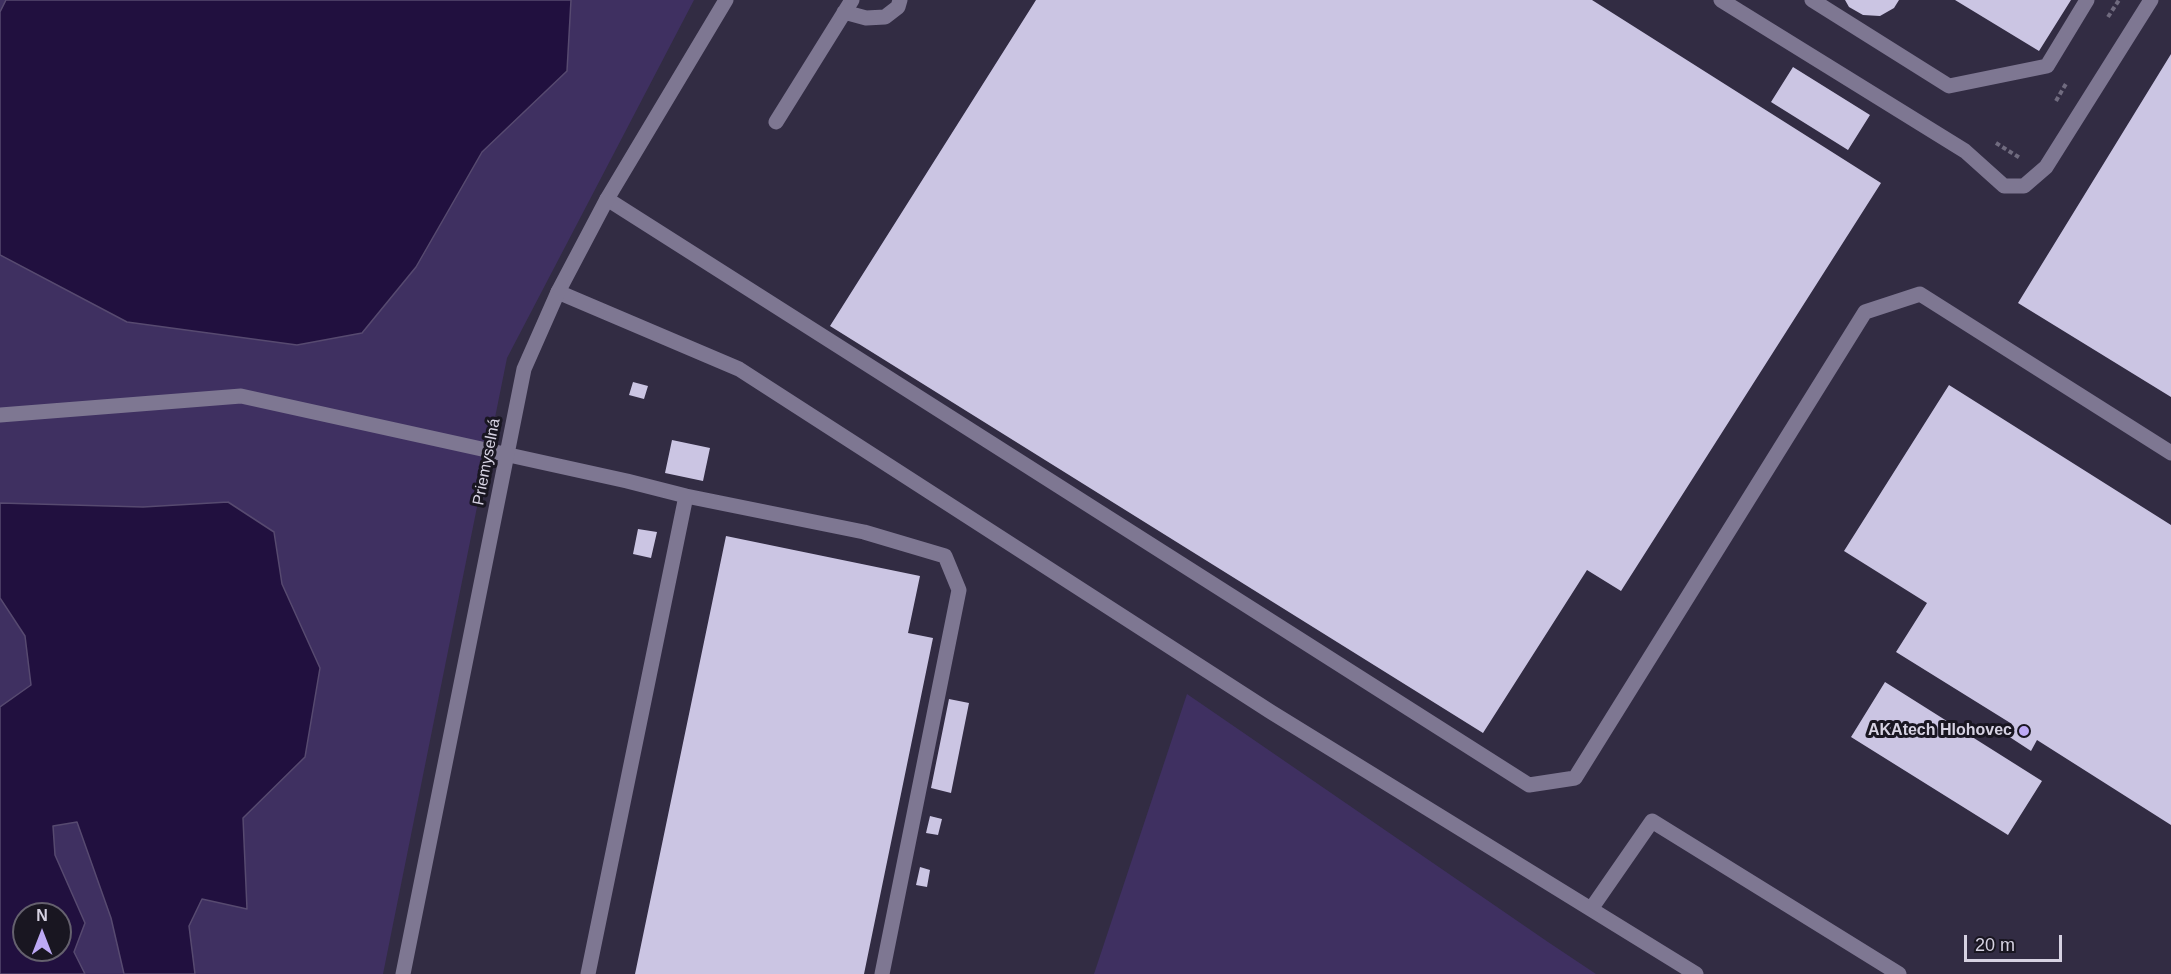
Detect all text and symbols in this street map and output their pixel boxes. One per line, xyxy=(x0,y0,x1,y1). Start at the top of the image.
street label: Priemyselná xyxy=(469,417,505,507)
place label: AKAtech Hlohovec xyxy=(1868,721,2012,741)
marker: AKAtech Hlohovec xyxy=(2017,724,2031,738)
north arrow xyxy=(12,902,72,962)
text: N xyxy=(36,907,48,924)
scale bar xyxy=(1967,923,2064,961)
text: 20 m xyxy=(1975,935,2015,955)

